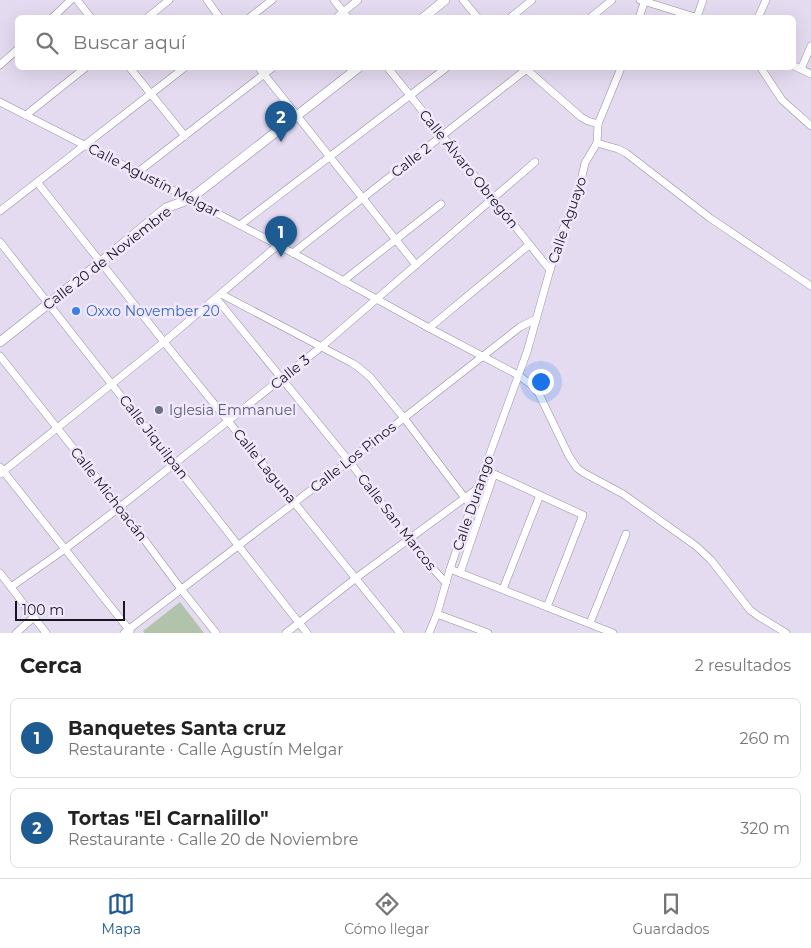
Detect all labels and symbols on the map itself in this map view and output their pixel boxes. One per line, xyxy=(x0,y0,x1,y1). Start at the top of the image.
pin: 2 xyxy=(265,101,297,142)
street label: Calle Álvaro Obregón xyxy=(415,106,523,232)
street label: Calle Agustín Melgar xyxy=(85,139,223,221)
street label: Calle 2 xyxy=(387,139,435,181)
street label: Calle Aguayo xyxy=(544,174,590,266)
street label: Calle 20 de Noviembre xyxy=(39,202,175,314)
pin: 1 xyxy=(265,216,297,257)
place label: Oxxo November 20 xyxy=(86,302,220,320)
marker: Oxxo November 20 xyxy=(70,305,82,317)
street label: Calle 3 xyxy=(267,351,313,393)
your location xyxy=(528,369,554,395)
street label: Calle Jiquilpan xyxy=(115,391,193,483)
place label: Iglesia Emmanuel xyxy=(169,401,296,419)
marker: Iglesia Emmanuel xyxy=(153,404,165,416)
street label: Calle Los Pinos xyxy=(306,418,400,496)
street label: Calle Laguna xyxy=(229,425,301,507)
street label: Calle Michoacán xyxy=(67,443,151,545)
street label: Calle Durango xyxy=(448,453,498,553)
street label: Calle San Marcos xyxy=(354,470,441,574)
scale bar xyxy=(15,598,125,621)

